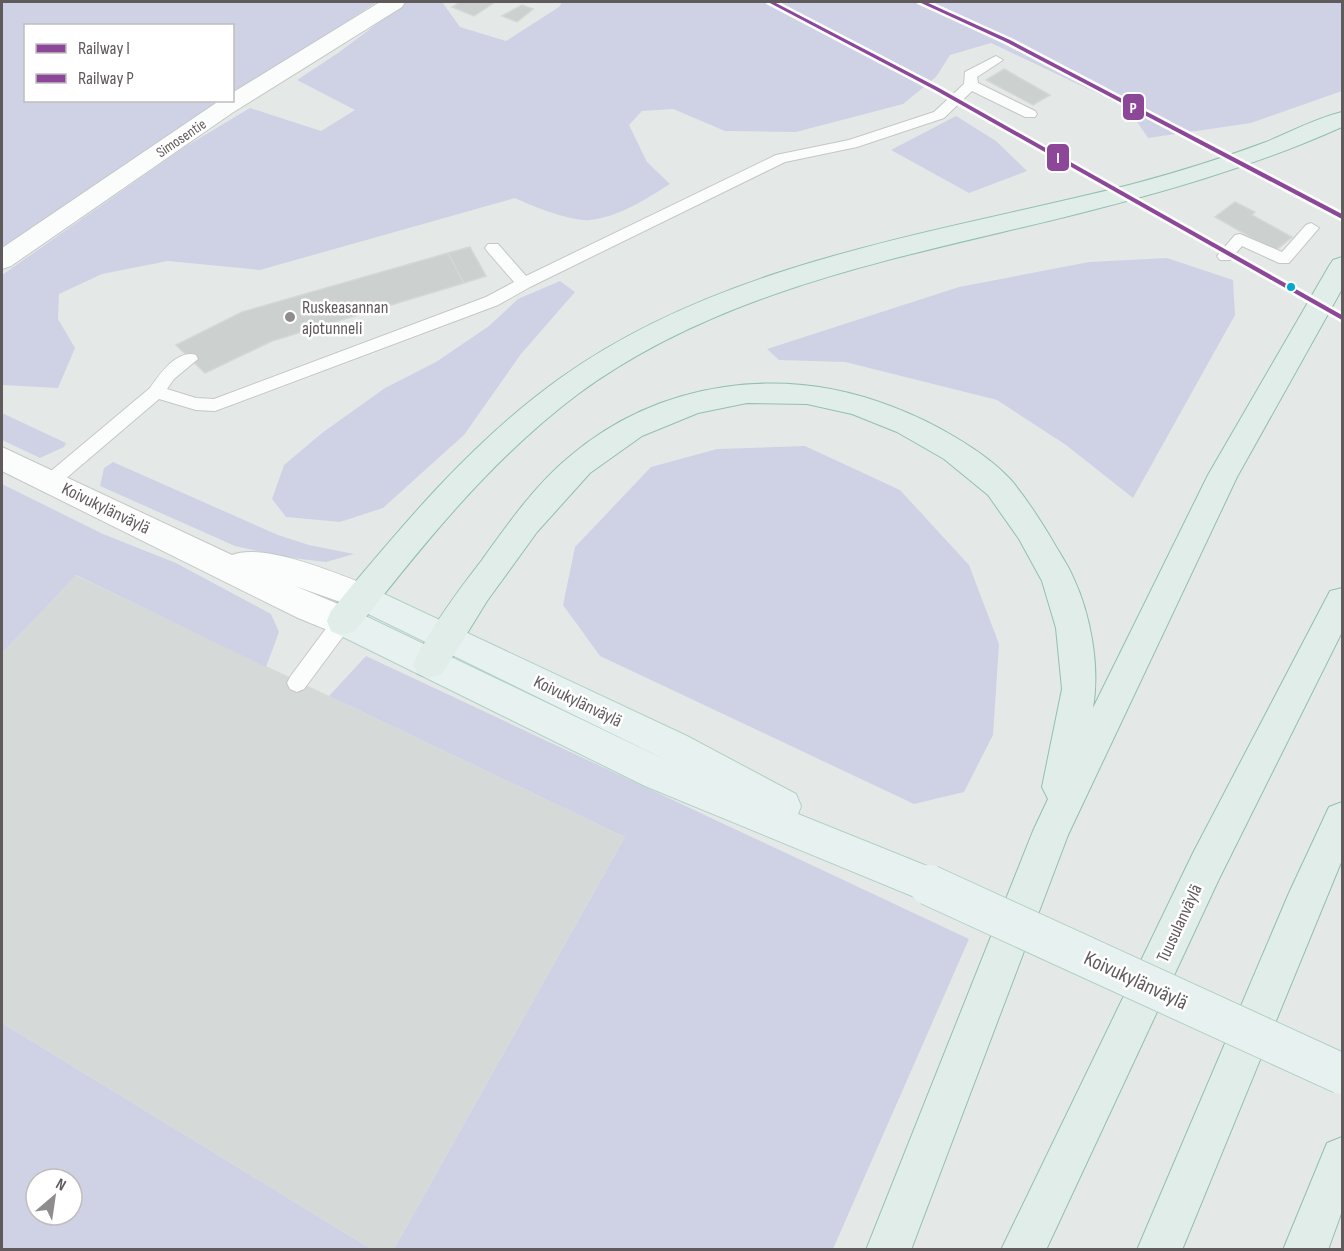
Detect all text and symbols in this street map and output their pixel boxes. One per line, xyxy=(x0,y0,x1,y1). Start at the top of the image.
legend xyxy=(24,24,234,102)
text: Railway I xyxy=(78,38,130,59)
text: Railway P xyxy=(78,68,134,89)
line badge: P xyxy=(1122,93,1145,121)
text: P xyxy=(1129,99,1137,118)
street label: Simosentie xyxy=(153,115,210,162)
line badge: I xyxy=(1046,143,1070,172)
text: I xyxy=(1056,149,1060,168)
unlabelled marker xyxy=(1285,281,1297,293)
place label: Ruskeasannan ajotunneli xyxy=(302,297,388,339)
marker: Ruskeasannan ajotunneli xyxy=(283,310,297,324)
street label: Koivukylänväylä xyxy=(58,478,153,539)
street label: Koivukylänväylä xyxy=(530,671,625,732)
street label: Tuusulanväylä xyxy=(1152,881,1207,966)
street label: Koivukylänväylä xyxy=(1080,946,1192,1015)
north arrow xyxy=(24,1167,84,1227)
text: N xyxy=(52,1175,69,1196)

